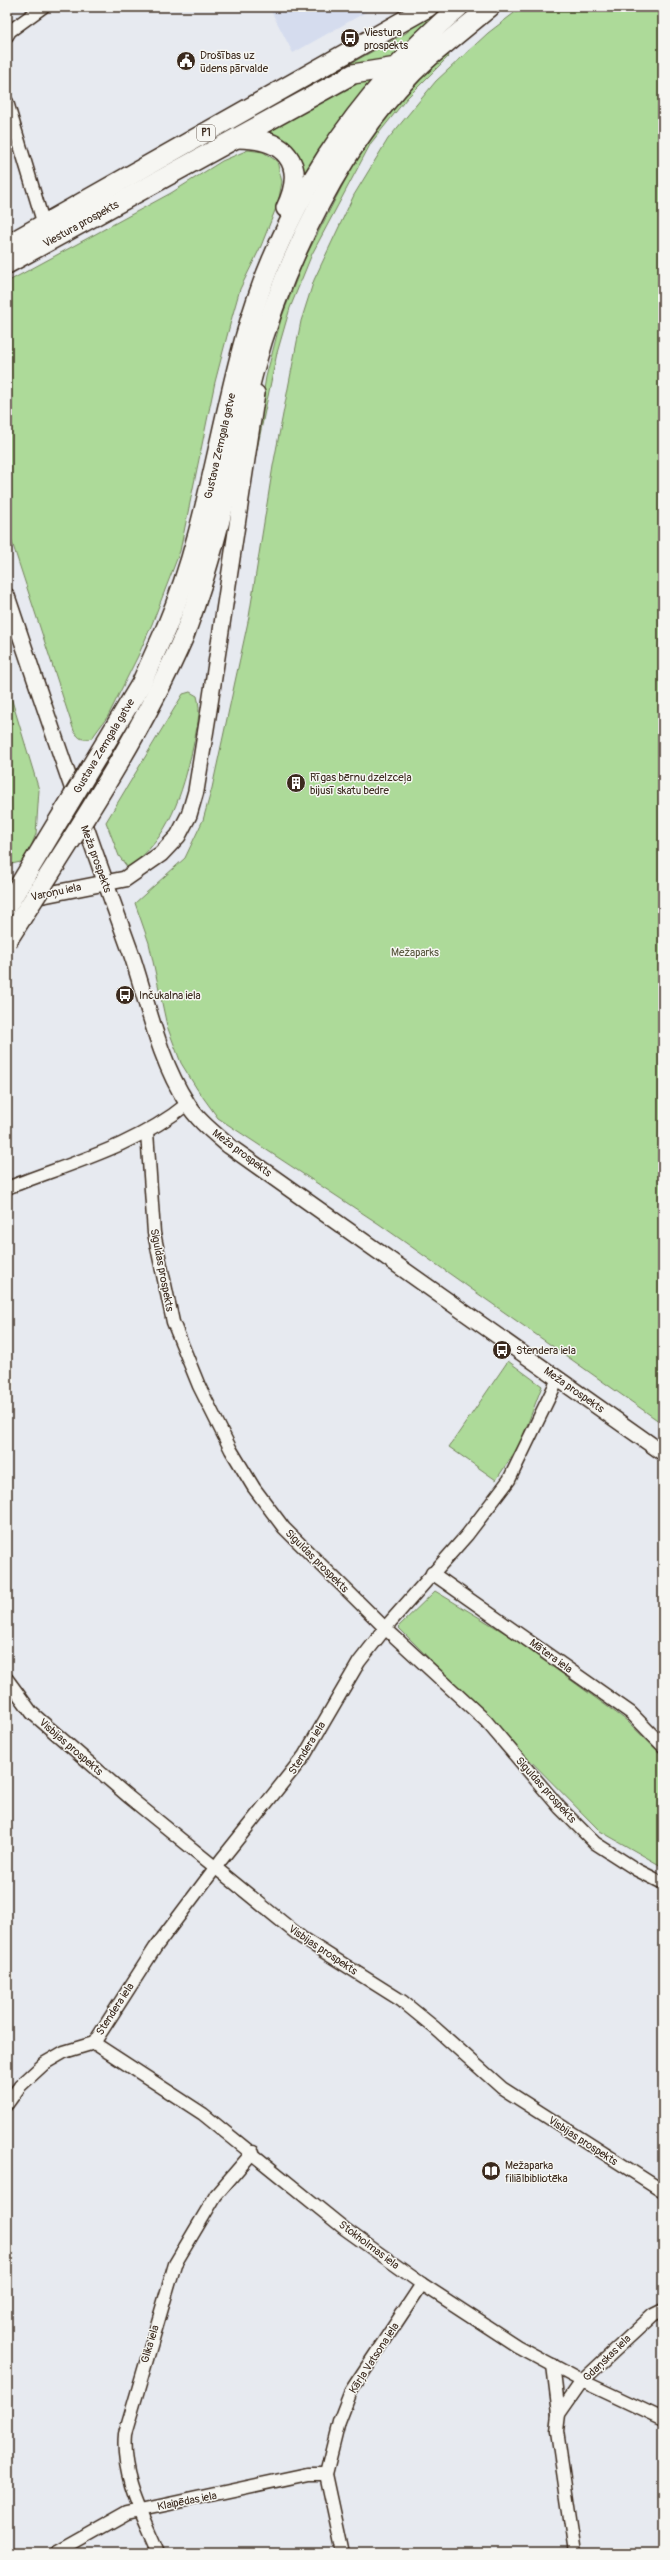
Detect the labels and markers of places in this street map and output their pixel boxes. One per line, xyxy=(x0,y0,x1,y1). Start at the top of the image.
place label: Viestura prospekts xyxy=(364,26,408,52)
bus stop icon: Viestura prospekts xyxy=(339,27,361,49)
place label: Drošības uz ūdens pārvalde xyxy=(200,49,269,75)
public building icon: Drošības uz ūdens pārvalde xyxy=(175,50,197,72)
place label: Rīgas bērnu dzelzceļa bijusī skatu bedre xyxy=(310,771,412,797)
building icon: Rīgas bērnu dzelzceļa bijusī skatu bedre xyxy=(285,772,307,794)
bus stop icon: Inčukalna iela xyxy=(114,984,136,1006)
place label: Inčukalna iela xyxy=(139,989,201,1002)
bus stop icon: Stendera iela xyxy=(491,1339,513,1361)
place label: Stendera iela xyxy=(516,1344,576,1357)
place label: Mežaparka filiālbibliotēka xyxy=(505,2159,568,2185)
library icon: Mežaparka filiālbibliotēka xyxy=(480,2160,502,2182)

